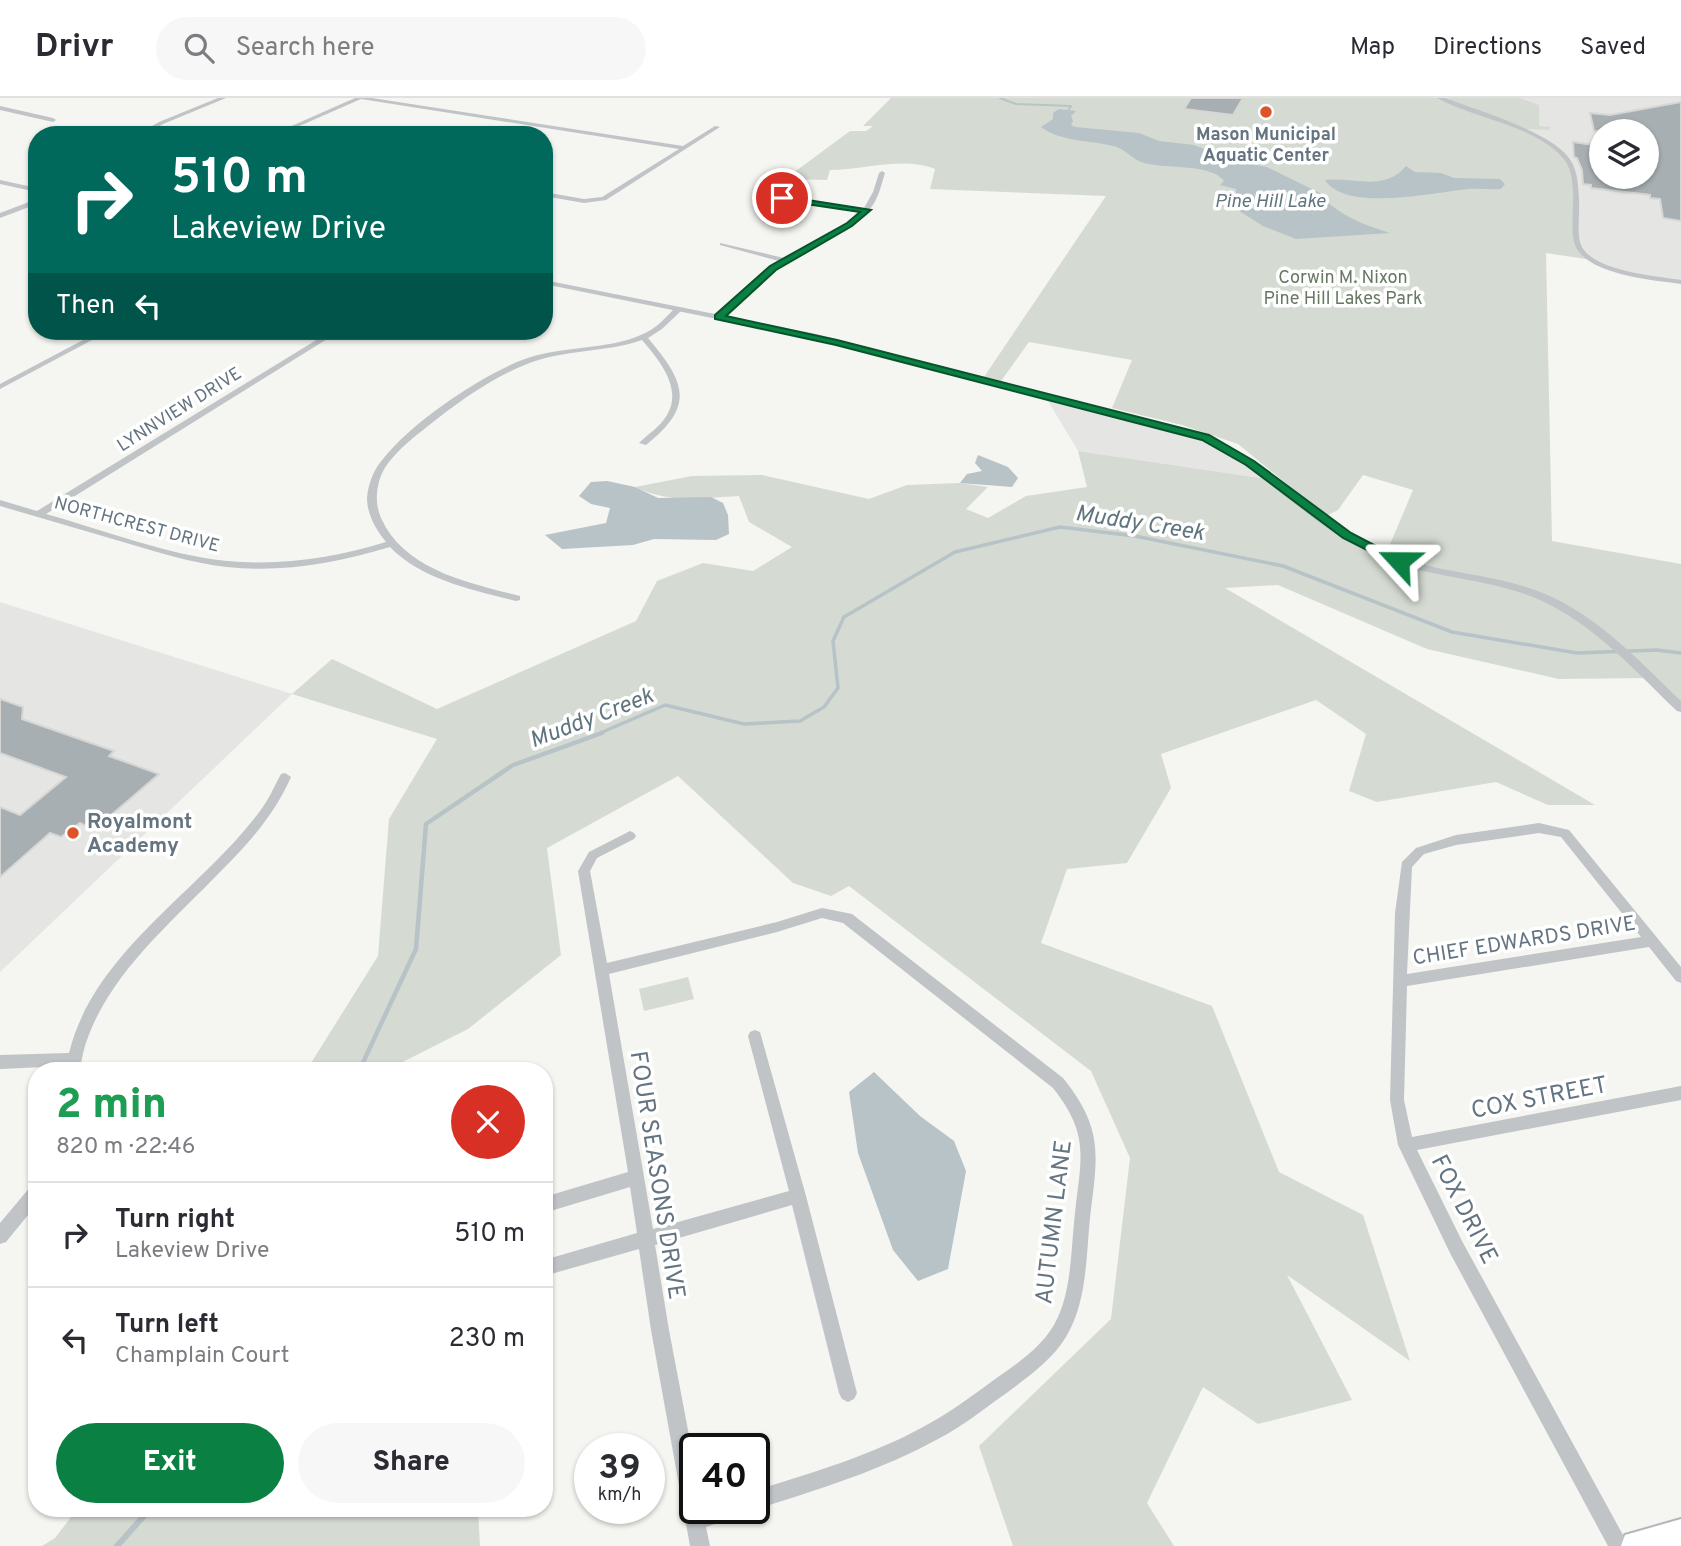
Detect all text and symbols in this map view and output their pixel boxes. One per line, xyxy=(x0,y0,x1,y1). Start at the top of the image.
search box xyxy=(156,17,646,80)
text: Drivr xyxy=(35,27,114,69)
icon: search xyxy=(180,29,218,67)
text: Search here xyxy=(236,32,375,65)
text: Map xyxy=(1350,33,1395,63)
text: Directions xyxy=(1433,33,1542,63)
text: Saved xyxy=(1580,33,1646,63)
marker: Mason Municipal Aquatic Center xyxy=(1258,104,1274,120)
map controls xyxy=(1589,119,1659,189)
button: layers xyxy=(1589,119,1659,189)
place label: Mason Municipal Aquatic Center xyxy=(1196,124,1336,168)
text: 510 m xyxy=(171,149,308,211)
icon: right xyxy=(56,154,147,245)
pin xyxy=(752,168,812,228)
icon: arrive xyxy=(763,179,801,217)
water label: Pine Hill Lake xyxy=(1215,190,1326,214)
text: Lakeview Drive xyxy=(171,210,386,250)
park label: Corwin M. Nixon Pine Hill Lakes Park xyxy=(1264,267,1422,311)
icon: left xyxy=(129,287,167,325)
text: Then xyxy=(56,290,115,323)
street label: LYNNVIEW DRIVE xyxy=(113,363,246,458)
street label: NORTHCREST DRIVE xyxy=(51,492,222,559)
water label: Muddy Creek xyxy=(1073,500,1207,549)
position arrow xyxy=(1362,524,1436,598)
water label: Muddy Creek xyxy=(526,682,658,756)
place label: Royalmont Academy xyxy=(87,809,192,860)
marker: Royalmont Academy xyxy=(65,825,81,841)
street label: CHIEF EDWARDS DRIVE xyxy=(1411,911,1638,972)
street label: FOUR SEASONS DRIVE xyxy=(622,1049,690,1302)
street label: COX STREET xyxy=(1469,1071,1610,1127)
text: 2 min xyxy=(56,1080,167,1133)
button: close xyxy=(451,1085,525,1159)
text: 820 m · 22:46 xyxy=(56,1133,195,1162)
street label: AUTUMN LANE xyxy=(1030,1138,1080,1306)
street label: FOX DRIVE xyxy=(1423,1150,1504,1270)
text: Turn right xyxy=(115,1204,235,1237)
icon: right xyxy=(56,1216,94,1254)
text: 510 m xyxy=(454,1218,525,1251)
text: Lakeview Drive xyxy=(115,1237,270,1266)
text: Turn left xyxy=(115,1309,219,1342)
icon: left xyxy=(56,1321,94,1359)
text: 230 m xyxy=(449,1323,525,1356)
text: Champlain Court xyxy=(115,1342,289,1371)
button: Exit xyxy=(56,1423,284,1503)
button: Share xyxy=(298,1423,525,1503)
speed limit sign: 40 xyxy=(679,1433,770,1524)
text: 39 xyxy=(598,1447,641,1491)
text: km/h xyxy=(598,1484,641,1507)

